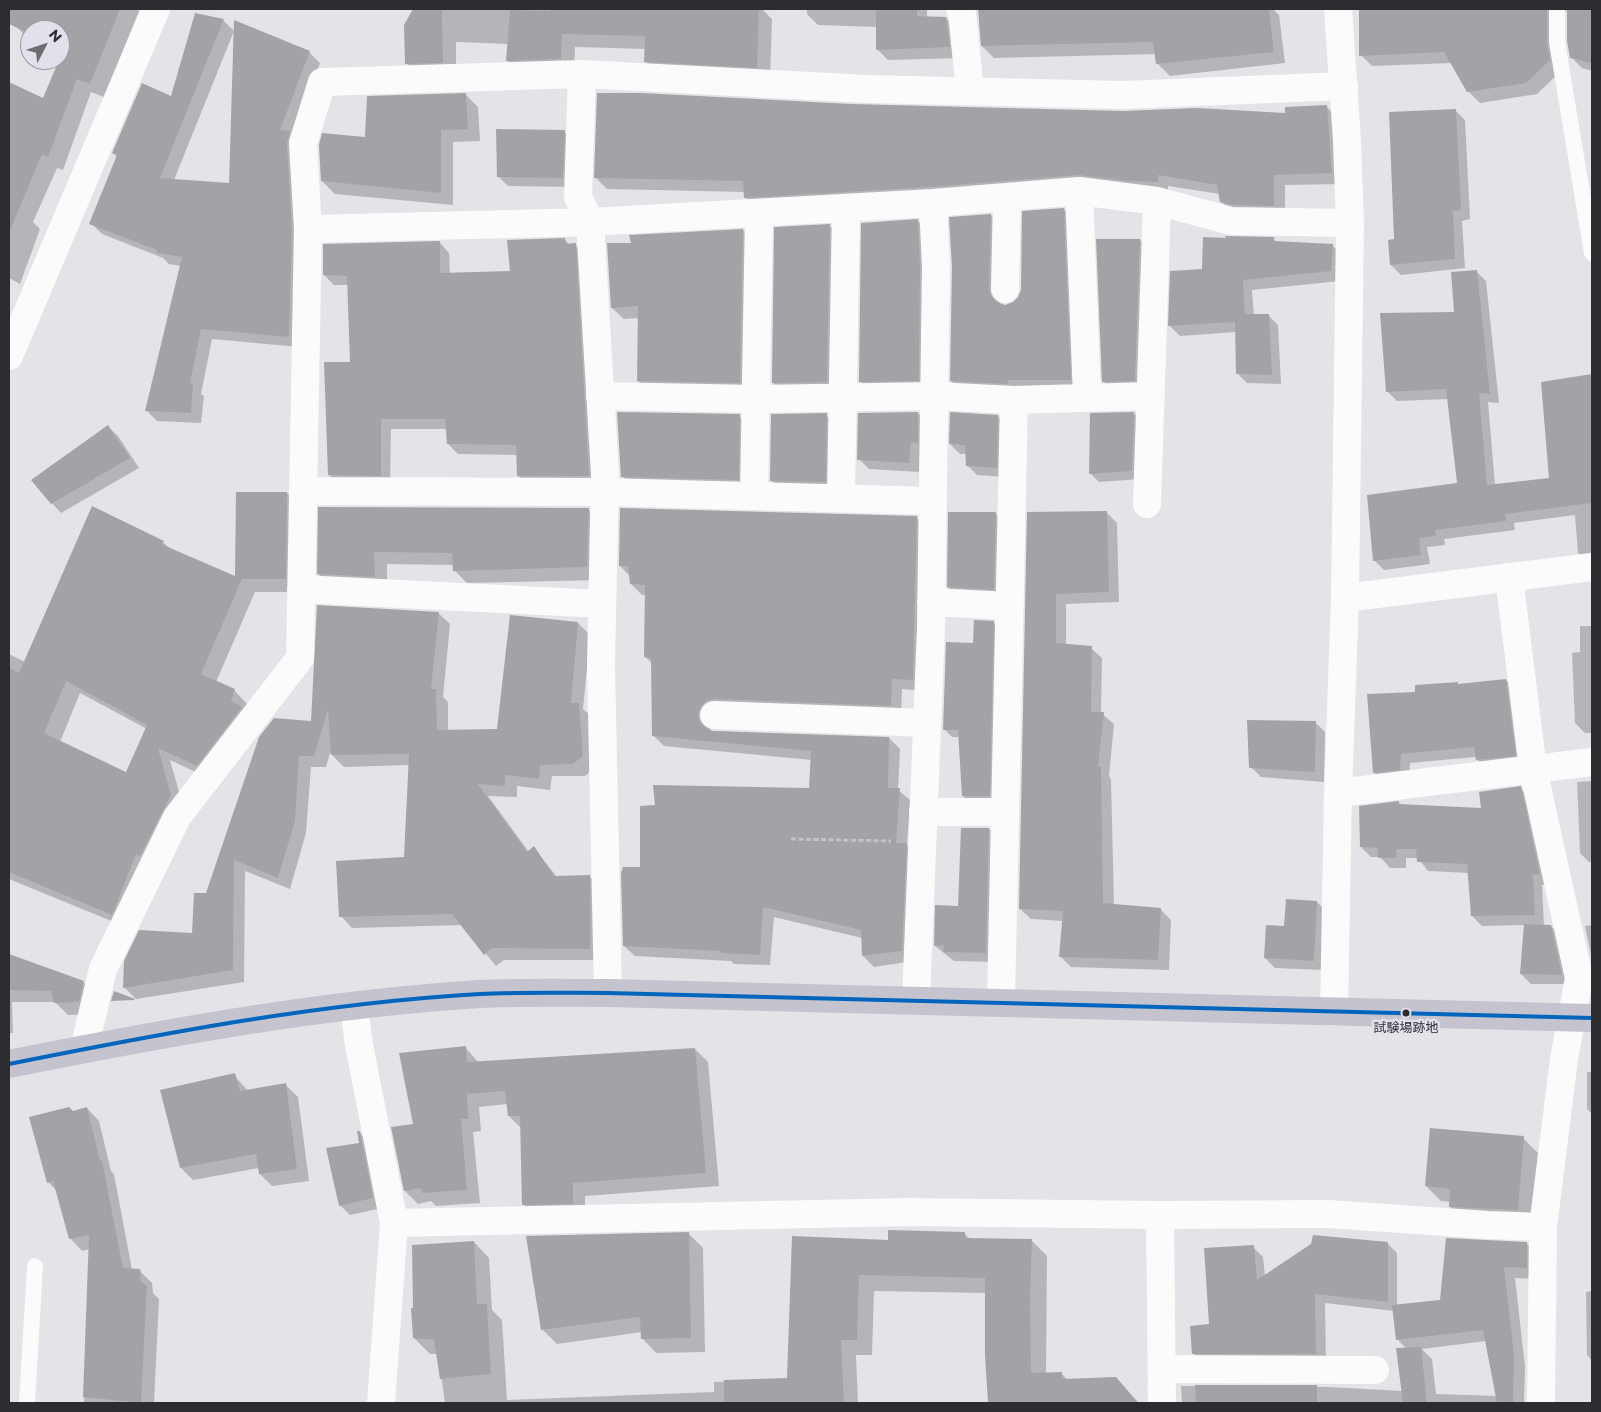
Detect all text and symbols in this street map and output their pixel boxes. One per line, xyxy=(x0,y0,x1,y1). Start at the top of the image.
north arrow xyxy=(20,20,70,70)
text: N xyxy=(45,26,66,46)
marker: 試験場跡地 xyxy=(1401,1008,1411,1018)
place label: 試験場跡地 xyxy=(1374,1020,1438,1036)

